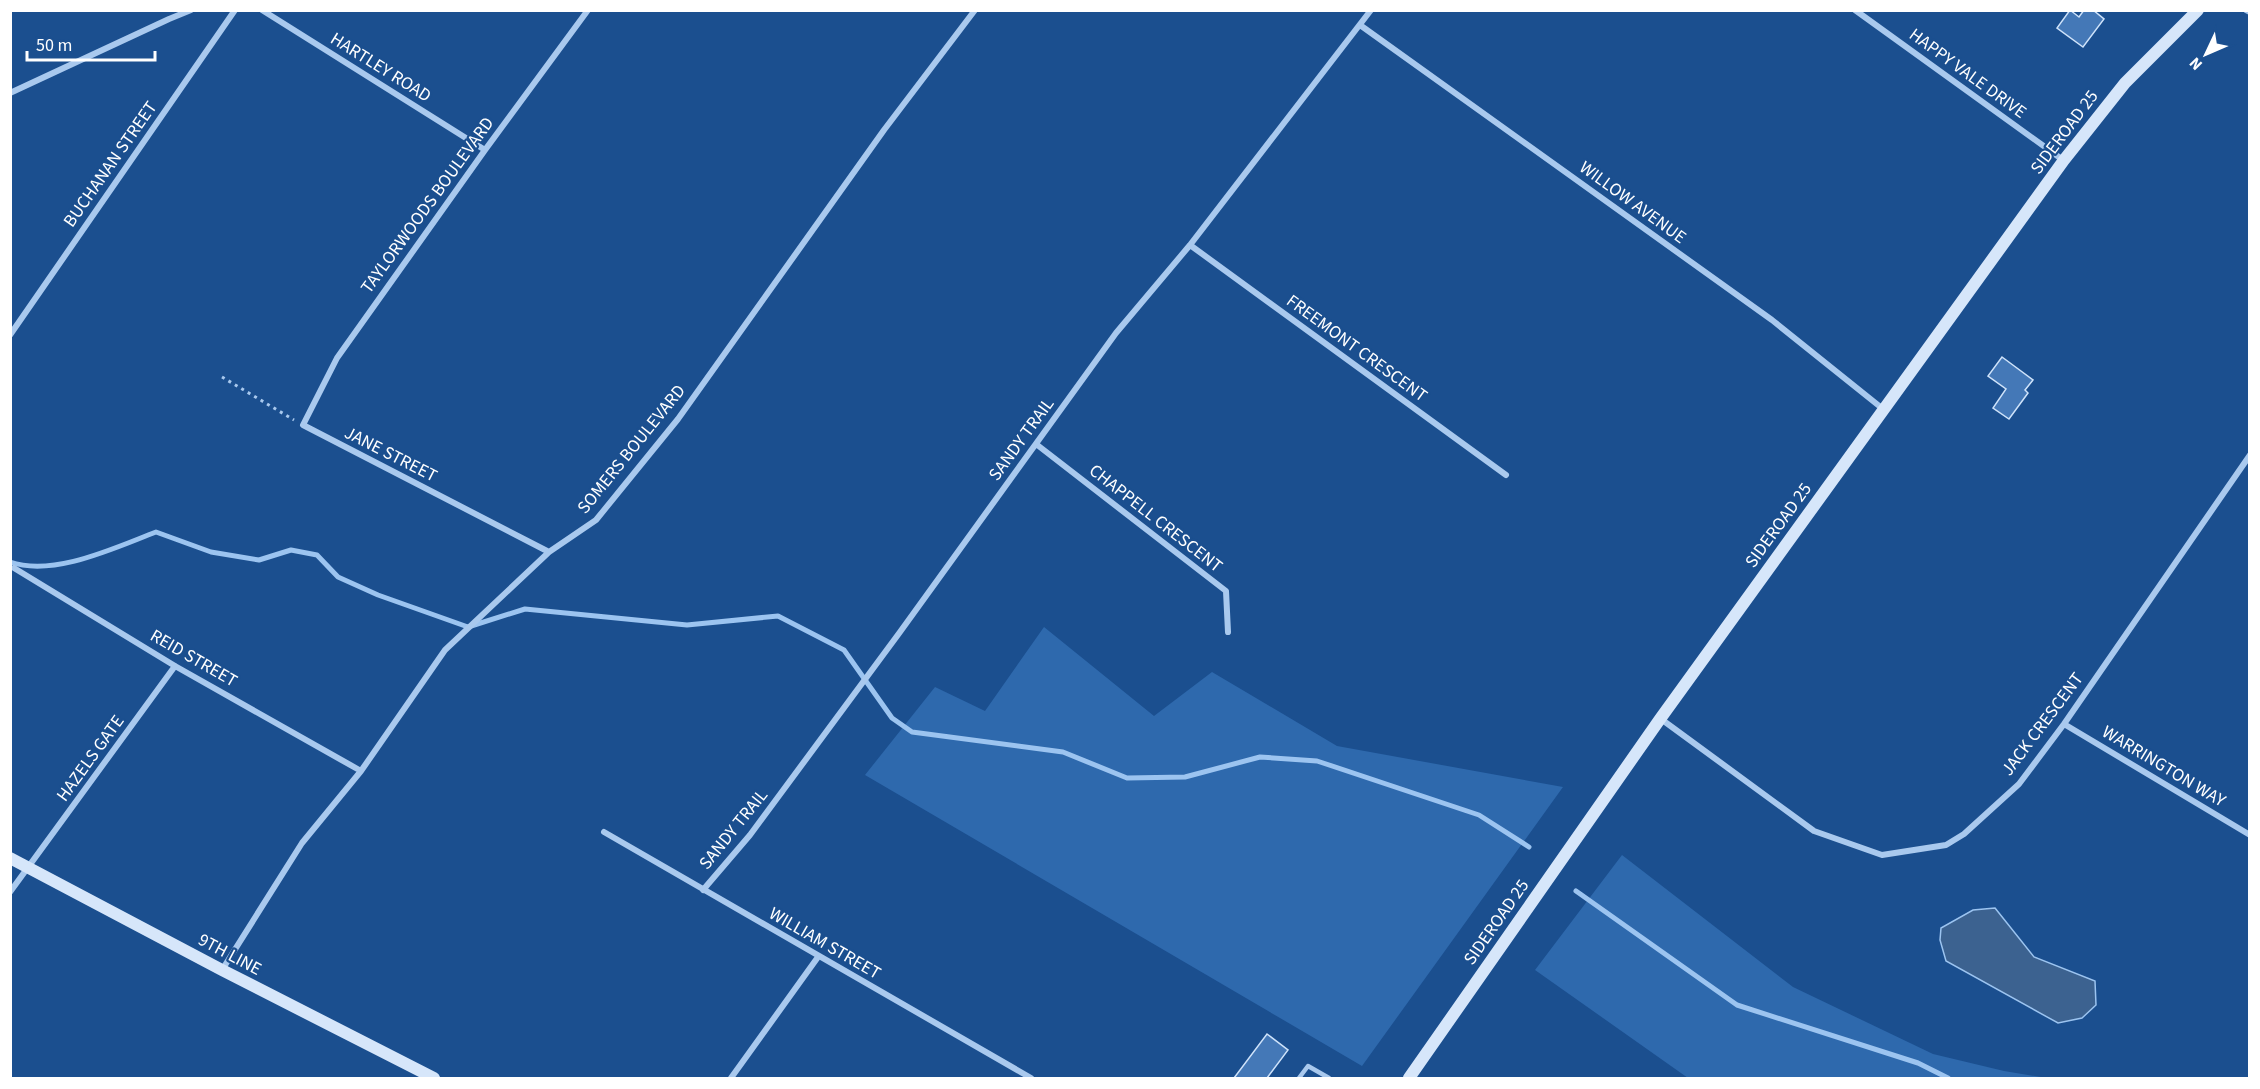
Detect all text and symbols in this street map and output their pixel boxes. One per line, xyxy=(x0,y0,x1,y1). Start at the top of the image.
street label: HAPPY VALE DRIVE xyxy=(1904,22,2031,124)
scale bar xyxy=(27,24,154,62)
north arrow xyxy=(2176,24,2236,84)
street label: HARTLEY ROAD xyxy=(326,27,436,108)
text: 50 m xyxy=(36,33,72,58)
text: N xyxy=(2184,52,2208,75)
street label: SIDEROAD 25 xyxy=(2025,85,2104,179)
street label: BUCHANAN STREET xyxy=(58,96,163,232)
street label: TAYLORWOODS BOULEVARD xyxy=(355,112,500,299)
street label: WILLOW AVENUE xyxy=(1574,155,1691,250)
street label: FREEMONT CRESCENT xyxy=(1281,289,1433,408)
street label: SOMERS BOULEVARD xyxy=(571,379,691,519)
street label: SANDY TRAIL xyxy=(983,393,1060,486)
street label: JANE STREET xyxy=(340,420,442,489)
street label: CHAPPELL CRESCENT xyxy=(1084,458,1228,579)
street label: SIDEROAD 25 xyxy=(1739,478,1818,573)
street label: REID STREET xyxy=(146,623,242,694)
street label: JACK CRESCENT xyxy=(1995,667,2090,781)
street label: HAZELS GATE xyxy=(51,710,130,807)
street label: WARRINGTON WAY xyxy=(2097,720,2231,813)
street label: SANDY TRAIL xyxy=(693,784,774,875)
street label: SIDEROAD 25 xyxy=(1458,874,1535,970)
street label: WILLIAM STREET xyxy=(764,901,886,986)
street label: 9TH LINE xyxy=(194,927,266,982)

